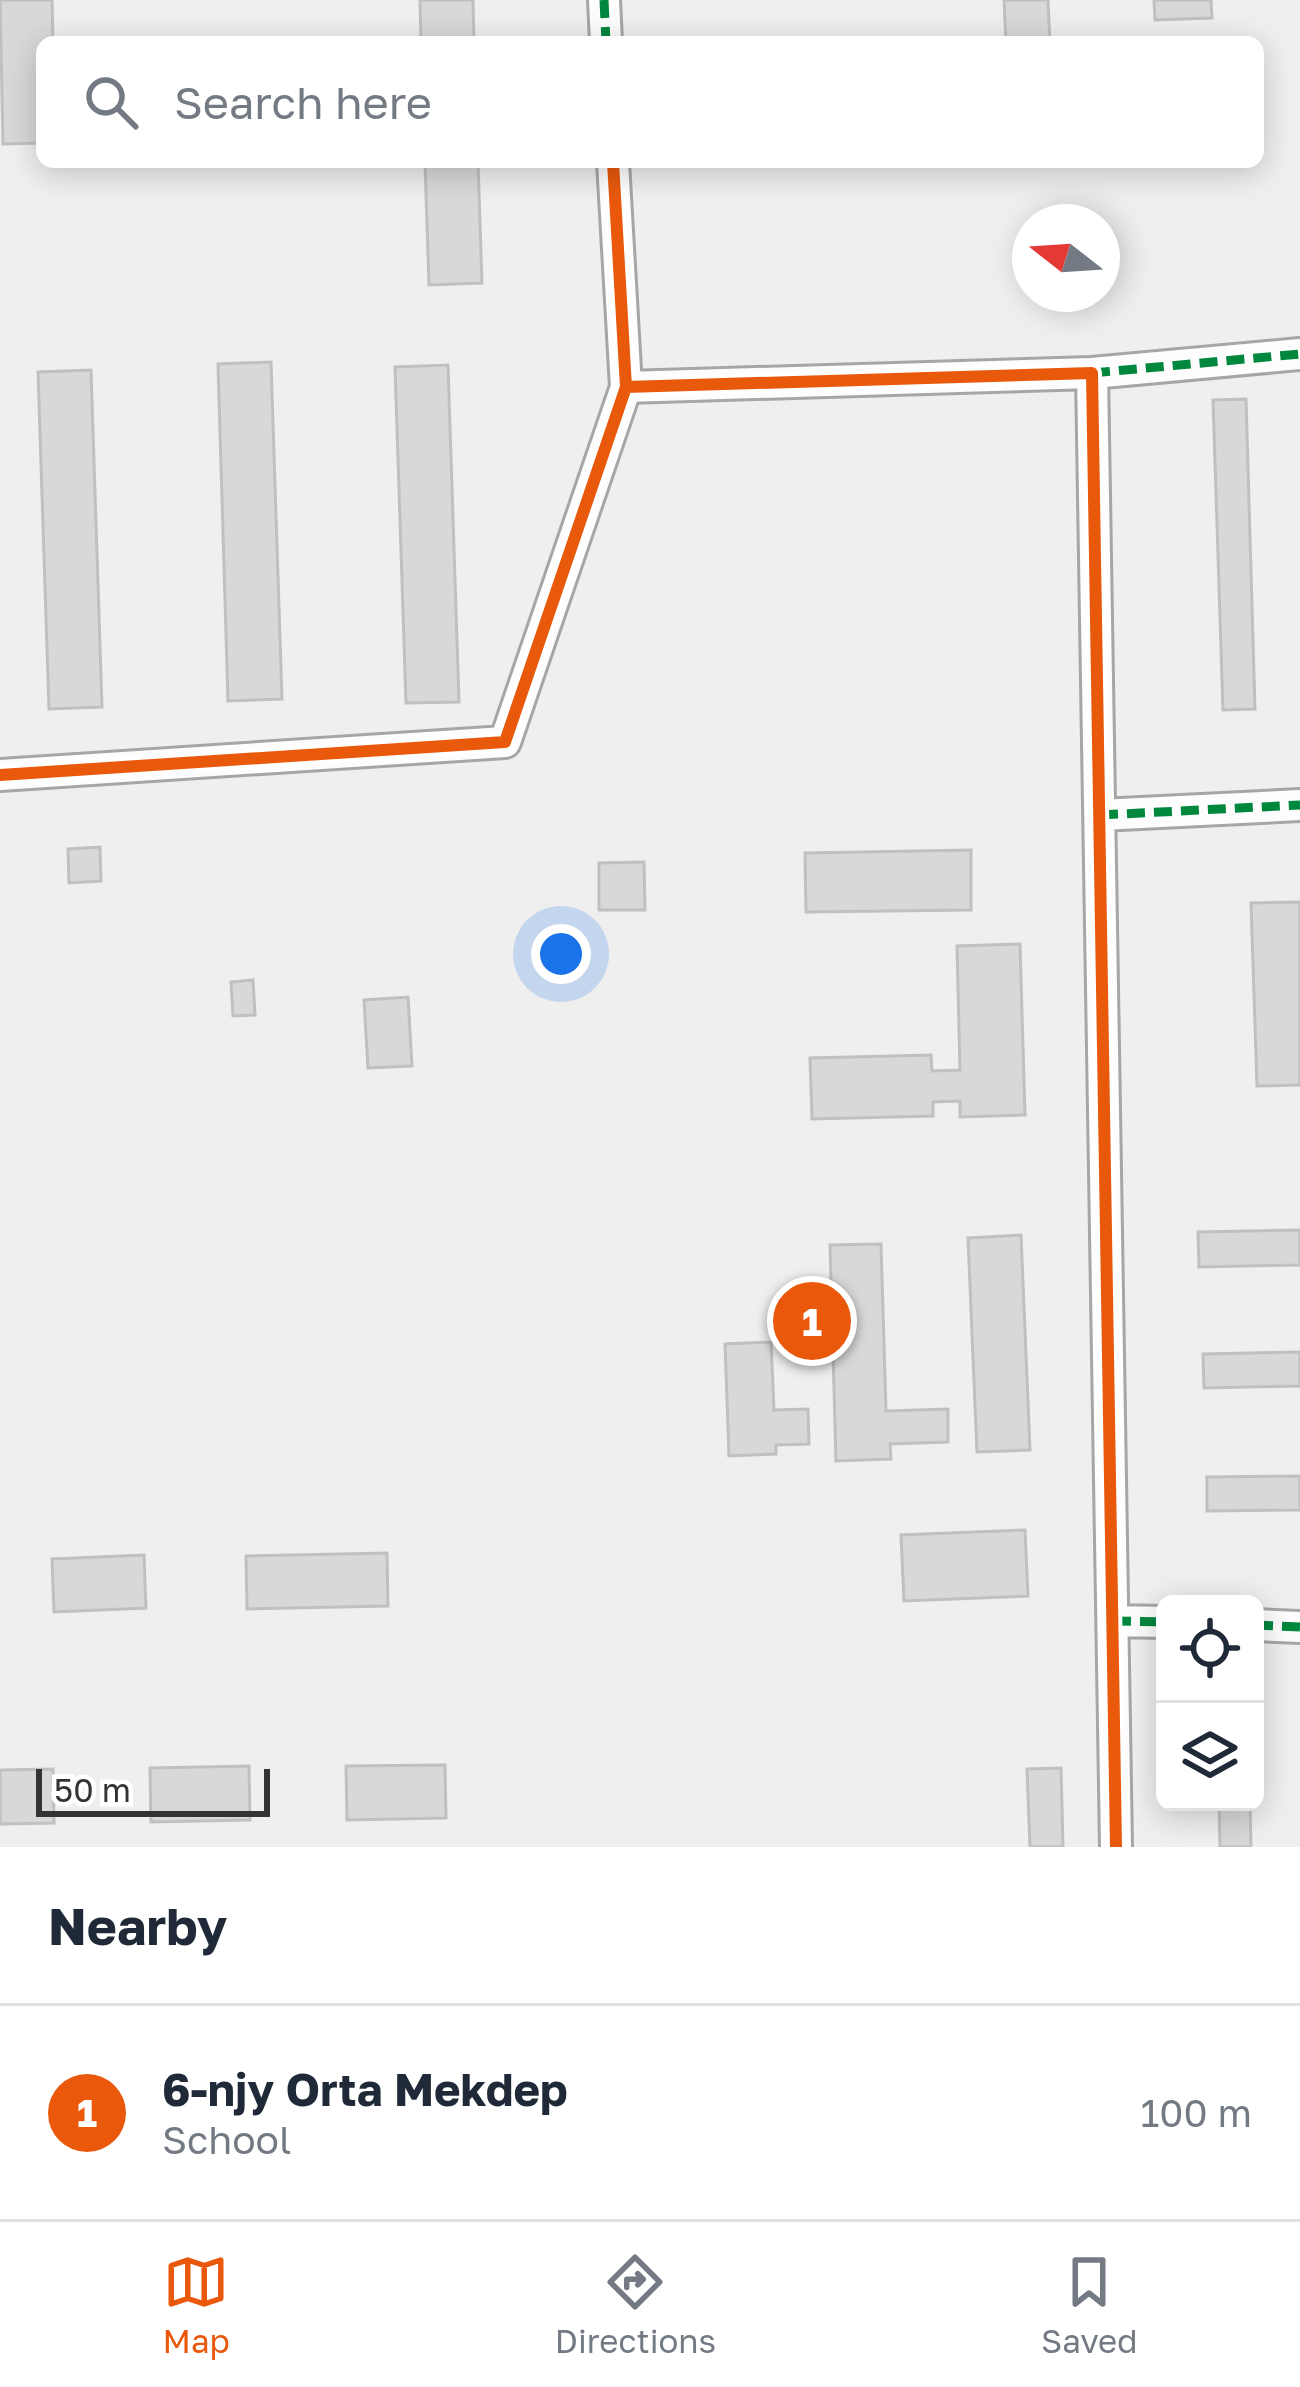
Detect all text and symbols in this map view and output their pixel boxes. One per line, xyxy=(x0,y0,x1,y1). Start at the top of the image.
search box xyxy=(36,36,1264,168)
icon: search xyxy=(78,69,144,135)
text: Search here xyxy=(174,75,432,129)
north arrow xyxy=(1012,204,1120,312)
your location xyxy=(531,924,591,984)
pin: 1 xyxy=(773,1276,851,1366)
map controls xyxy=(1156,1595,1264,1811)
button: locate xyxy=(1156,1595,1264,1703)
button: layers xyxy=(1156,1703,1264,1811)
scale bar xyxy=(36,1763,270,1816)
text: 50 m xyxy=(54,1770,131,1809)
text: Nearby xyxy=(48,1895,227,1956)
text: 6-njy Orta Mekdep xyxy=(162,2062,568,2116)
text: 1 xyxy=(77,2089,97,2136)
text: 100 m xyxy=(1140,2089,1252,2136)
text: School xyxy=(162,2116,291,2163)
tab: Map xyxy=(163,2249,230,2360)
tab: Directions xyxy=(555,2249,716,2360)
tab: Saved xyxy=(1041,2249,1137,2360)

